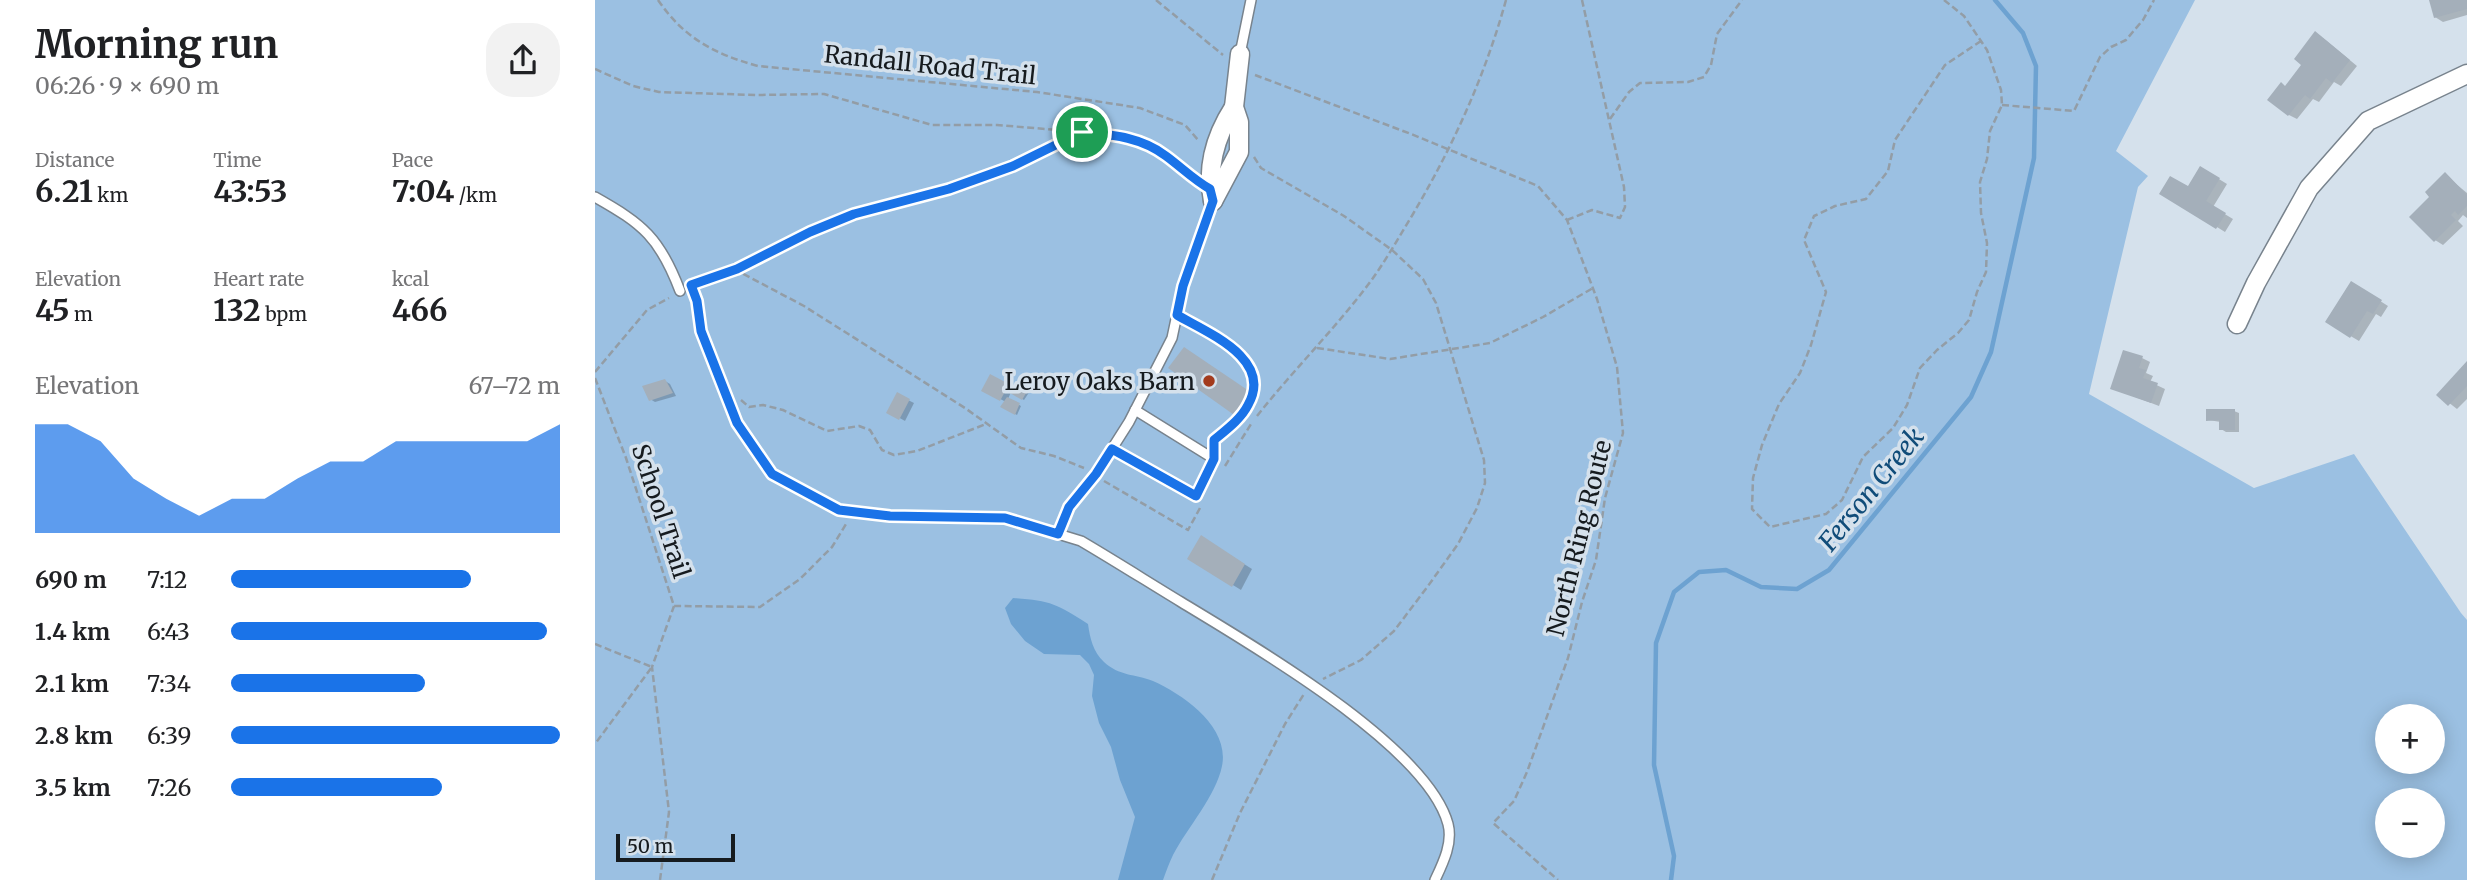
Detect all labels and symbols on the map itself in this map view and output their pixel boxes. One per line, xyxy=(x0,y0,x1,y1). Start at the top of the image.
street label: Randall Road Trail xyxy=(822,38,1038,92)
pin xyxy=(1052,102,1112,162)
place label: Leroy Oaks Barn xyxy=(1005,366,1195,397)
marker: Leroy Oaks Barn xyxy=(1201,373,1217,389)
water label: Ferson Creek xyxy=(1811,421,1931,558)
street label: North Ring Route xyxy=(1540,437,1618,639)
street label: School Trail xyxy=(625,440,697,582)
scale bar xyxy=(616,831,735,863)

